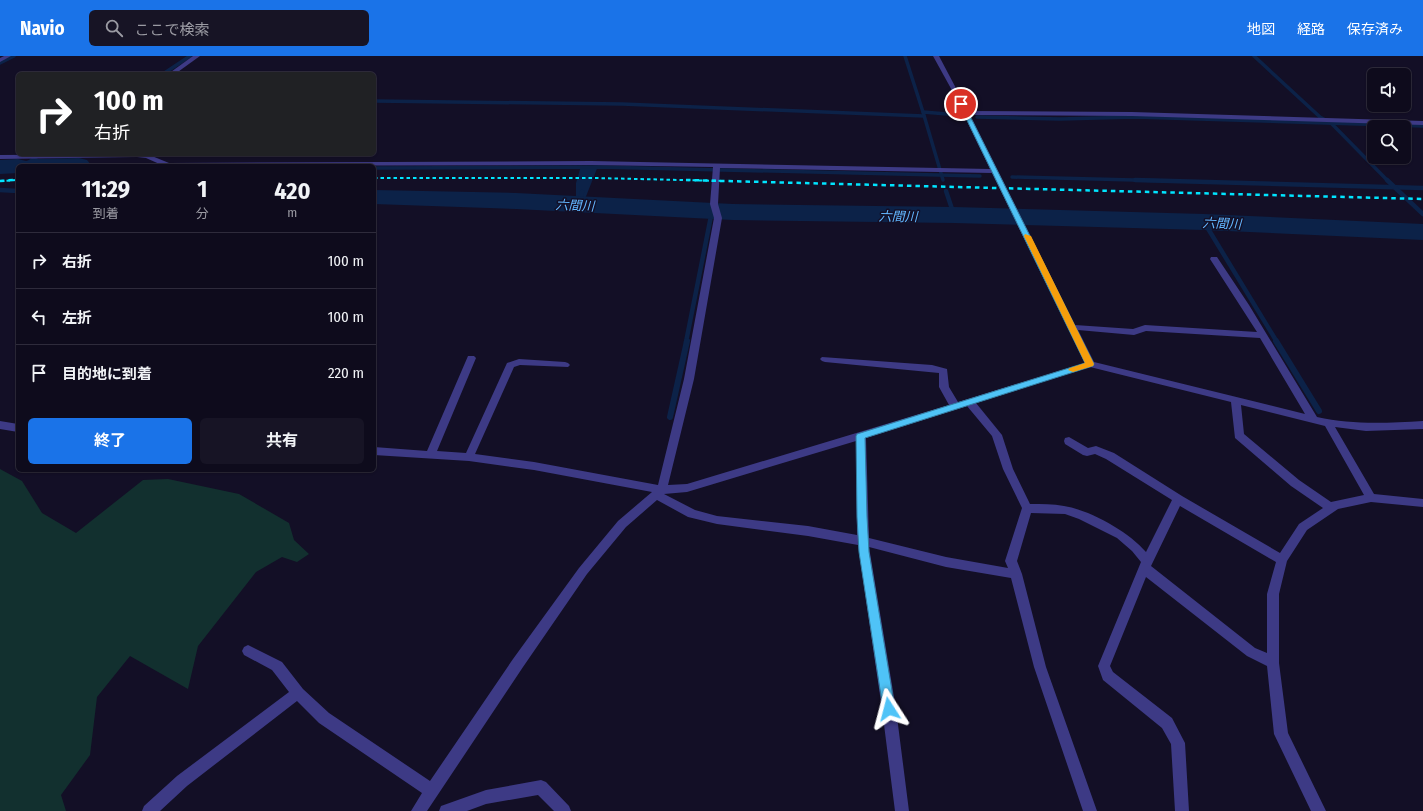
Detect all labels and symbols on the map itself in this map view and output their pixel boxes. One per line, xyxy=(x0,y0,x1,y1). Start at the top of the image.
pin xyxy=(944,87,978,121)
water label: 六間川 xyxy=(555,197,597,214)
water label: 六間川 xyxy=(878,209,920,224)
water label: 六間川 xyxy=(1202,215,1244,232)
position arrow xyxy=(868,688,910,730)

